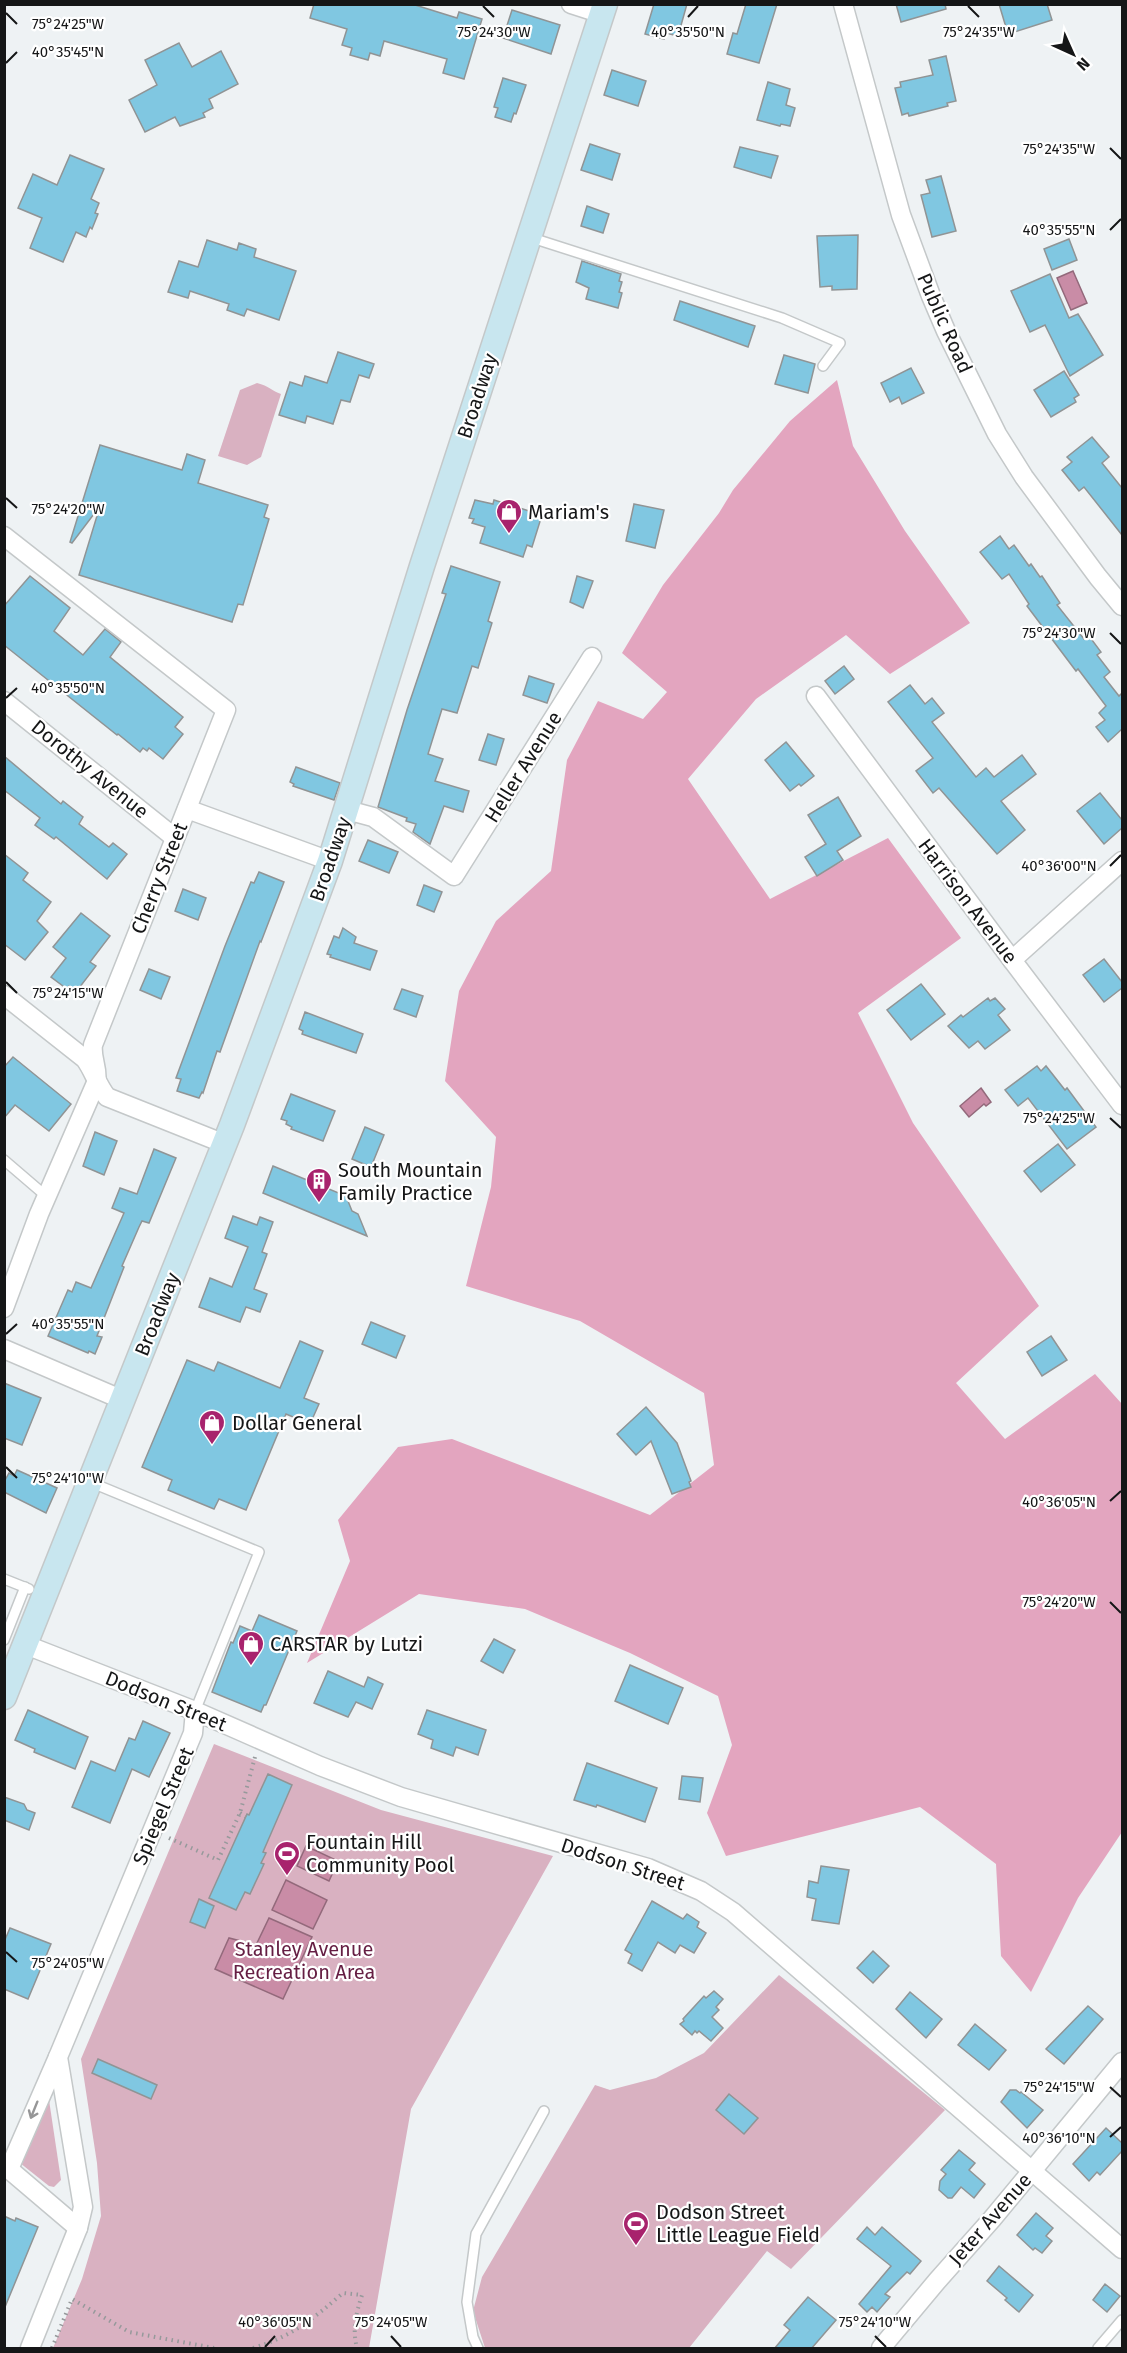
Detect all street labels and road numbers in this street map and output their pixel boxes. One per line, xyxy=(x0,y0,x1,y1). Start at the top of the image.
street label: Public Road xyxy=(912,269,978,377)
street label: Broadway xyxy=(452,350,502,442)
street label: Heller Avenue xyxy=(479,707,567,827)
street label: Dorothy Avenue xyxy=(27,714,153,824)
street label: Broadway xyxy=(304,813,356,905)
street label: Cherry Street xyxy=(126,818,193,937)
street label: Harrison Avenue xyxy=(913,834,1023,968)
street label: Broadway xyxy=(129,1269,185,1359)
street label: Dodson Street xyxy=(102,1666,231,1737)
street label: Spiegel Street xyxy=(127,1743,199,1869)
street label: Dodson Street xyxy=(558,1833,689,1896)
street label: Jeter Avenue xyxy=(943,2168,1037,2270)

